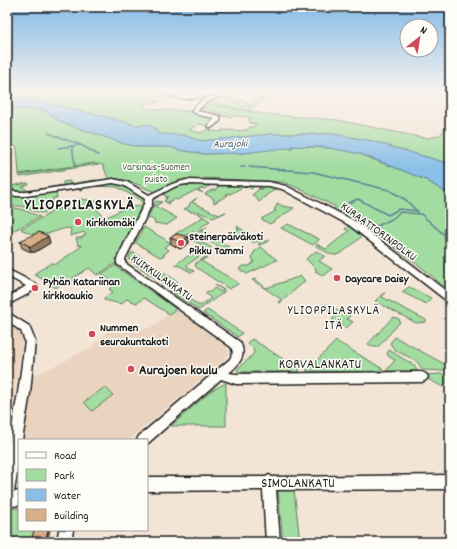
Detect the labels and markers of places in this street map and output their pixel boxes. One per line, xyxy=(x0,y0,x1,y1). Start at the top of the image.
place label: Kirkkomäki xyxy=(86,215,136,232)
marker: Kirkkomäki xyxy=(73,217,83,227)
place label: Steinerpäiväkoti Pikku Tammi xyxy=(189,229,264,260)
marker: Steinerpäiväkoti Pikku Tammi xyxy=(176,238,186,248)
place label: Daycare Daisy xyxy=(345,271,410,288)
marker: Daycare Daisy xyxy=(332,273,342,283)
place label: Pyhän Katariinan kirkkoaukio xyxy=(43,274,120,305)
marker: Pyhän Katariinan kirkkoaukio xyxy=(30,283,40,293)
place label: Nummen seurakuntakoti xyxy=(100,320,169,351)
marker: Nummen seurakuntakoti xyxy=(87,329,97,339)
place label: Aurajoen koulu xyxy=(139,361,218,381)
marker: Aurajoen koulu xyxy=(126,364,136,374)

